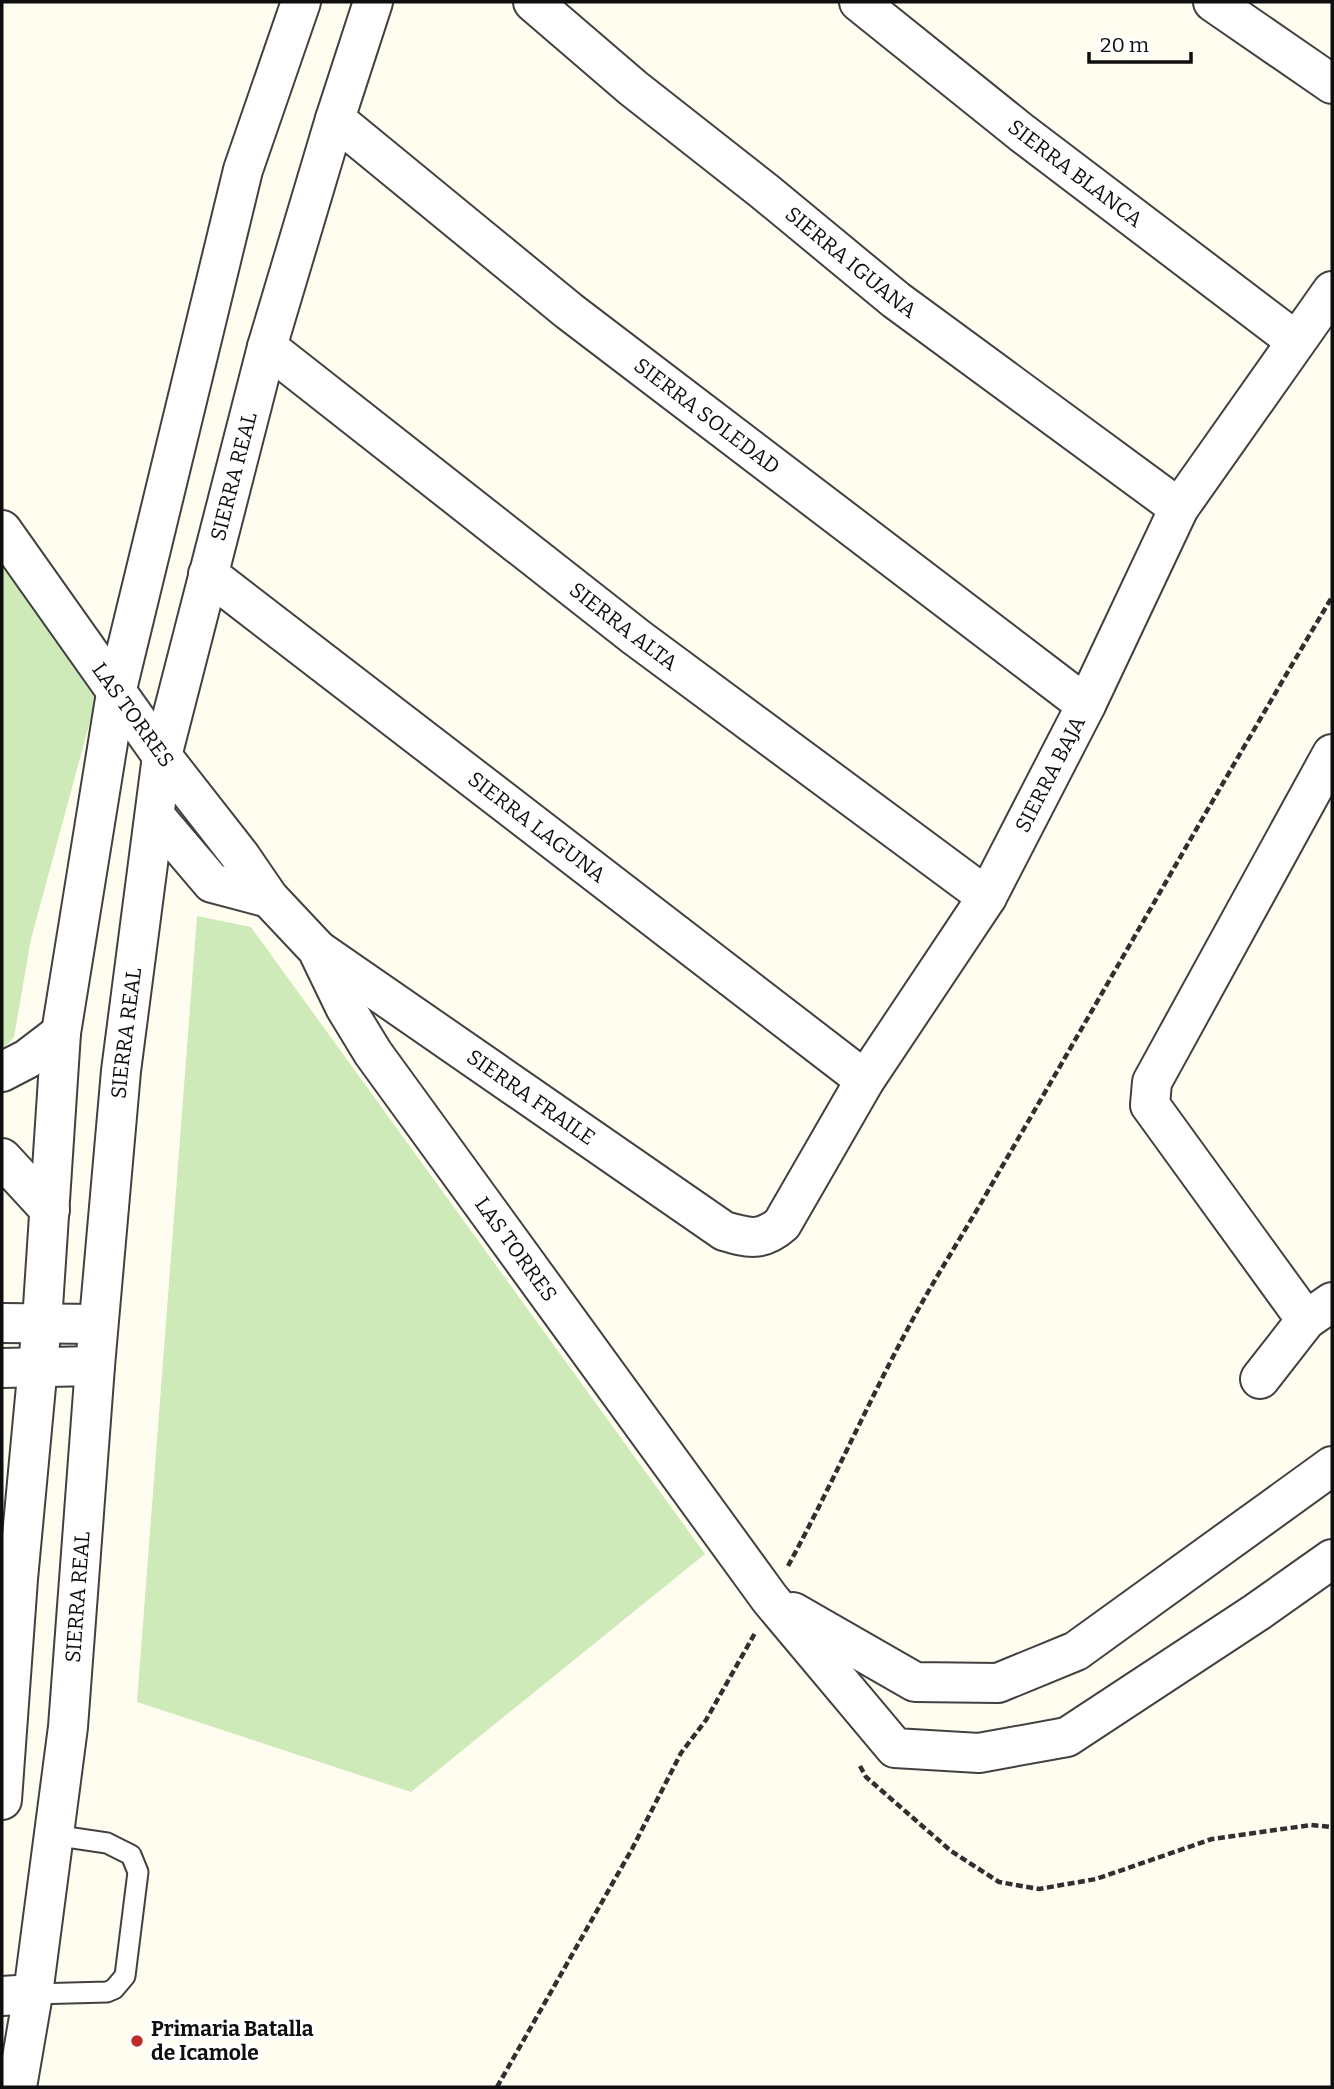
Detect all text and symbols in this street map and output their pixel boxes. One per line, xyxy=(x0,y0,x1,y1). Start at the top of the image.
scale bar xyxy=(1089,21,1190,65)
text: 20 m xyxy=(1100,32,1149,58)
street label: SIERRA BLANCA xyxy=(1003,114,1148,233)
street label: SIERRA IGUANA xyxy=(780,201,922,324)
street label: SIERRA SOLEDAD xyxy=(629,352,785,480)
street label: SIERRA REAL xyxy=(205,409,263,544)
street label: SIERRA ALTA xyxy=(564,577,683,676)
street label: LAS TORRES xyxy=(86,658,180,772)
street label: SIERRA BAJA xyxy=(1010,712,1091,837)
street label: SIERRA LAGUNA xyxy=(463,766,611,889)
street label: SIERRA REAL xyxy=(106,966,147,1100)
street label: SIERRA FRAILE xyxy=(462,1044,600,1151)
street label: LAS TORRES xyxy=(469,1192,563,1307)
street label: SIERRA REAL xyxy=(60,1530,96,1664)
place label: Primaria Batalla de Icamole xyxy=(151,2016,314,2066)
marker: Primaria Batalla de Icamole xyxy=(129,2033,145,2049)

